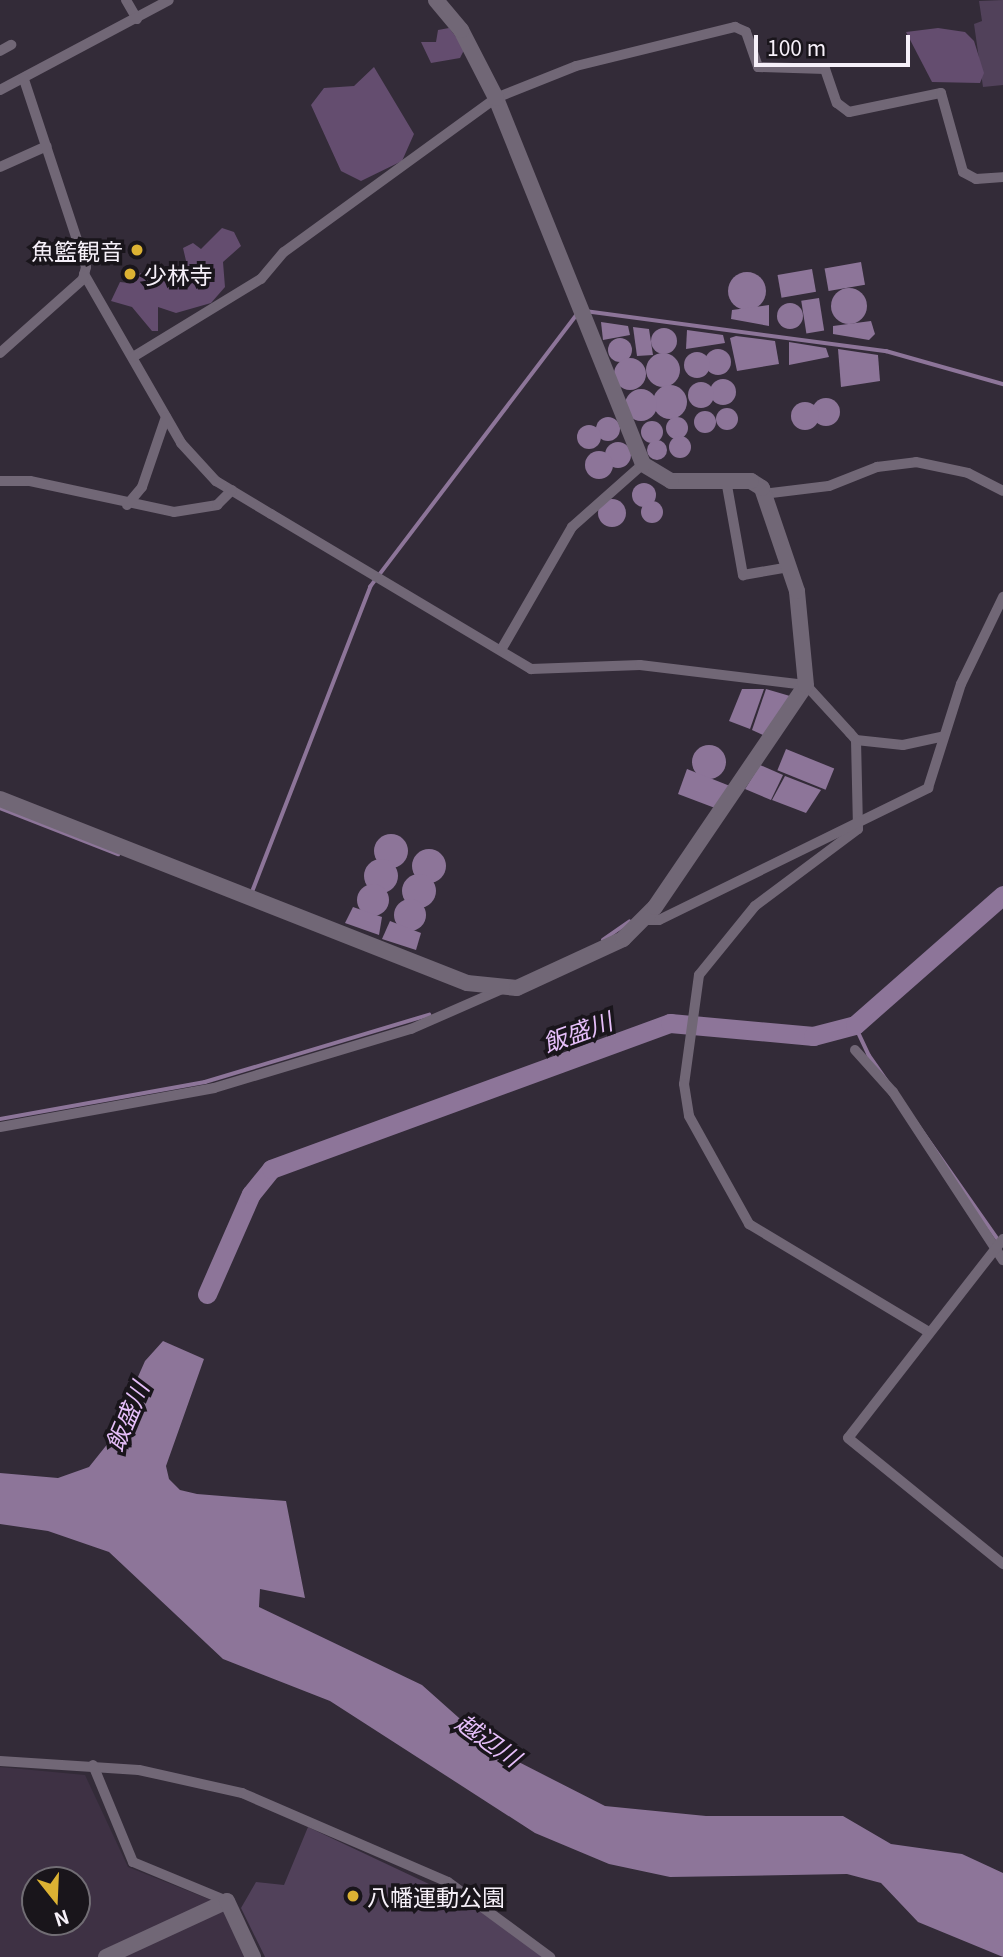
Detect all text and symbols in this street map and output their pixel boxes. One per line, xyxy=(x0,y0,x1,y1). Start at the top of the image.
scale bar xyxy=(758,21,914,65)
text: 100 m xyxy=(767,32,826,62)
place label: 魚籃観音 xyxy=(31,236,123,264)
marker: 魚籃観音 xyxy=(129,242,145,258)
place label: 少林寺 xyxy=(144,260,213,288)
marker: 少林寺 xyxy=(122,266,138,282)
water label: 飯盛川 xyxy=(538,1005,616,1057)
water label: 飯盛川 xyxy=(99,1377,153,1455)
water label: 越辺川 xyxy=(451,1707,527,1771)
north arrow xyxy=(21,1866,91,1936)
place label: 八幡運動公園 xyxy=(367,1882,505,1910)
marker: 八幡運動公園 xyxy=(345,1888,361,1904)
text: N xyxy=(51,1905,73,1935)

